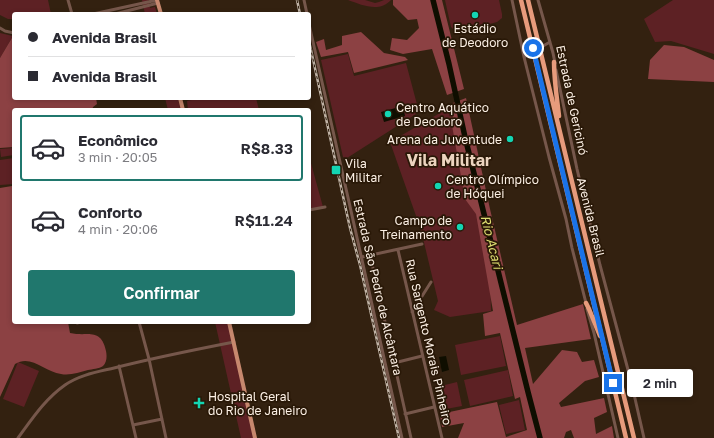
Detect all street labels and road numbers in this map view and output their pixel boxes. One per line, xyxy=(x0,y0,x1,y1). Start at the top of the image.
street label: Estrada de Gericinó xyxy=(553,44,591,156)
street label: Avenida Brasil xyxy=(574,176,608,258)
street label: Estrada São Pedro de Alcântara xyxy=(350,197,406,377)
street label: Rua Sargento Morais Pinheiro xyxy=(403,258,455,426)

